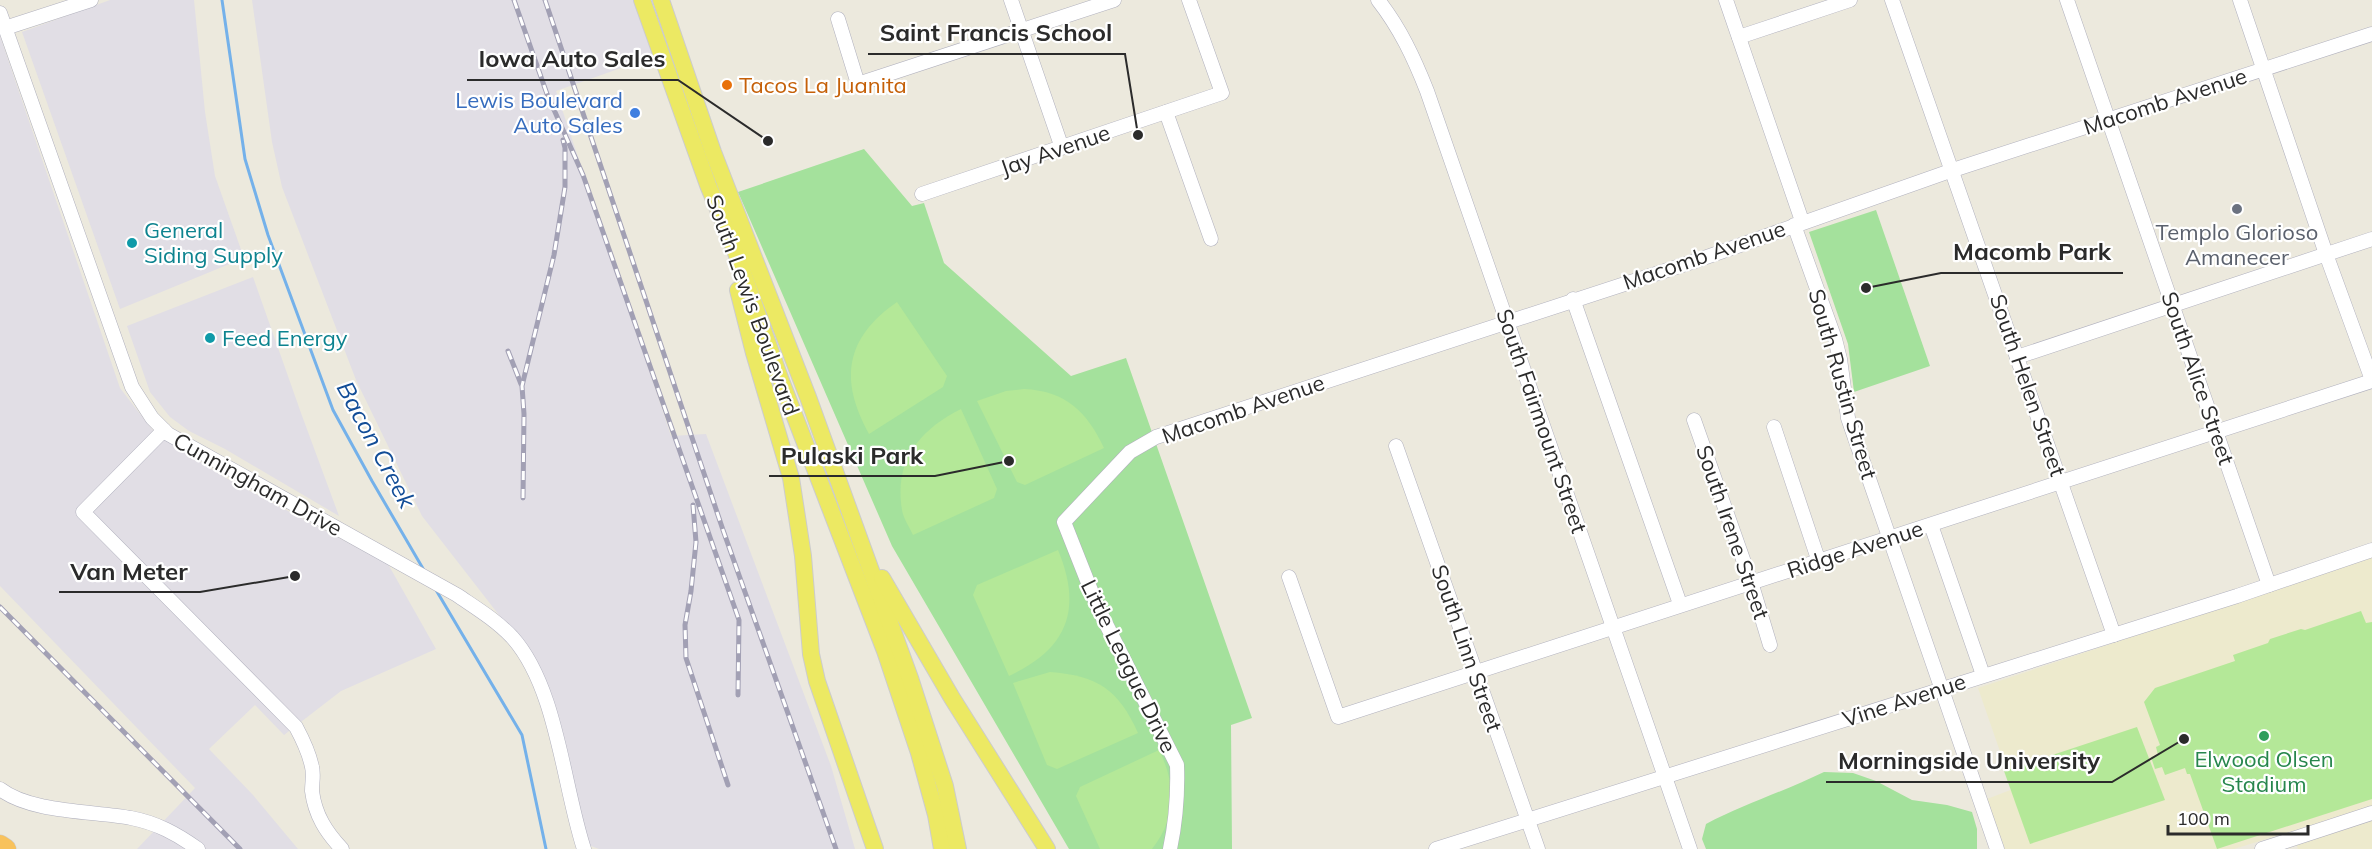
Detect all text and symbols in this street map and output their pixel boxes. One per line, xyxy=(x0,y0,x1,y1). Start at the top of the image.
callout: Saint Francis School xyxy=(868,12,1125,54)
text: Saint Francis School xyxy=(880,17,1112,47)
callout: Iowa Auto Sales xyxy=(467,38,678,80)
text: Iowa Auto Sales xyxy=(478,43,666,73)
street label: Macomb Avenue xyxy=(2080,61,2250,141)
place label: Tacos La Juanita xyxy=(739,71,907,99)
marker: Tacos La Juanita xyxy=(720,78,734,92)
place label: Lewis Boulevard Auto Sales xyxy=(455,86,623,139)
marker: Lewis Boulevard Auto Sales xyxy=(628,106,642,120)
street label: Jay Avenue xyxy=(996,118,1114,182)
street label: South Lewis Boulevard xyxy=(700,191,806,419)
marker: Templo Glorioso Amanecer xyxy=(2230,202,2244,216)
street label: Macomb Avenue xyxy=(1619,214,1789,296)
place label: General Siding Supply xyxy=(144,216,283,269)
place label: Templo Glorioso Amanecer xyxy=(2156,218,2318,271)
callout: Macomb Park xyxy=(1941,231,2123,273)
marker: General Siding Supply xyxy=(125,236,139,250)
text: Macomb Park xyxy=(1953,236,2112,266)
street label: South Rustin Street xyxy=(1802,286,1884,483)
street label: South Alice Street xyxy=(2155,288,2241,468)
street label: South Helen Street xyxy=(1984,290,2072,480)
street label: South Fairmount Street xyxy=(1490,305,1594,537)
place label: Feed Energy xyxy=(222,324,348,352)
marker: Feed Energy xyxy=(203,331,217,345)
street label: Macomb Avenue xyxy=(1158,368,1328,450)
water label: Bacon Creek xyxy=(331,376,423,514)
street label: Cunningham Drive xyxy=(169,426,347,542)
callout: Pulaski Park xyxy=(769,434,935,476)
text: Pulaski Park xyxy=(781,440,924,470)
street label: South Irene Street xyxy=(1690,441,1776,623)
street label: Ridge Avenue xyxy=(1783,514,1927,584)
callout: Van Meter xyxy=(59,550,200,592)
text: Van Meter xyxy=(69,556,188,586)
street label: South Linn Street xyxy=(1425,561,1509,736)
street label: Little League Drive xyxy=(1075,575,1183,757)
street label: Vine Avenue xyxy=(1839,667,1969,733)
marker: Elwood Olsen Stadium xyxy=(2257,729,2271,743)
callout: Morningside University xyxy=(1826,740,2112,782)
text: Morningside University xyxy=(1838,745,2101,775)
place label: Elwood Olsen Stadium xyxy=(2194,745,2334,798)
scale bar xyxy=(2168,798,2308,836)
text: 100 m xyxy=(2177,807,2230,830)

